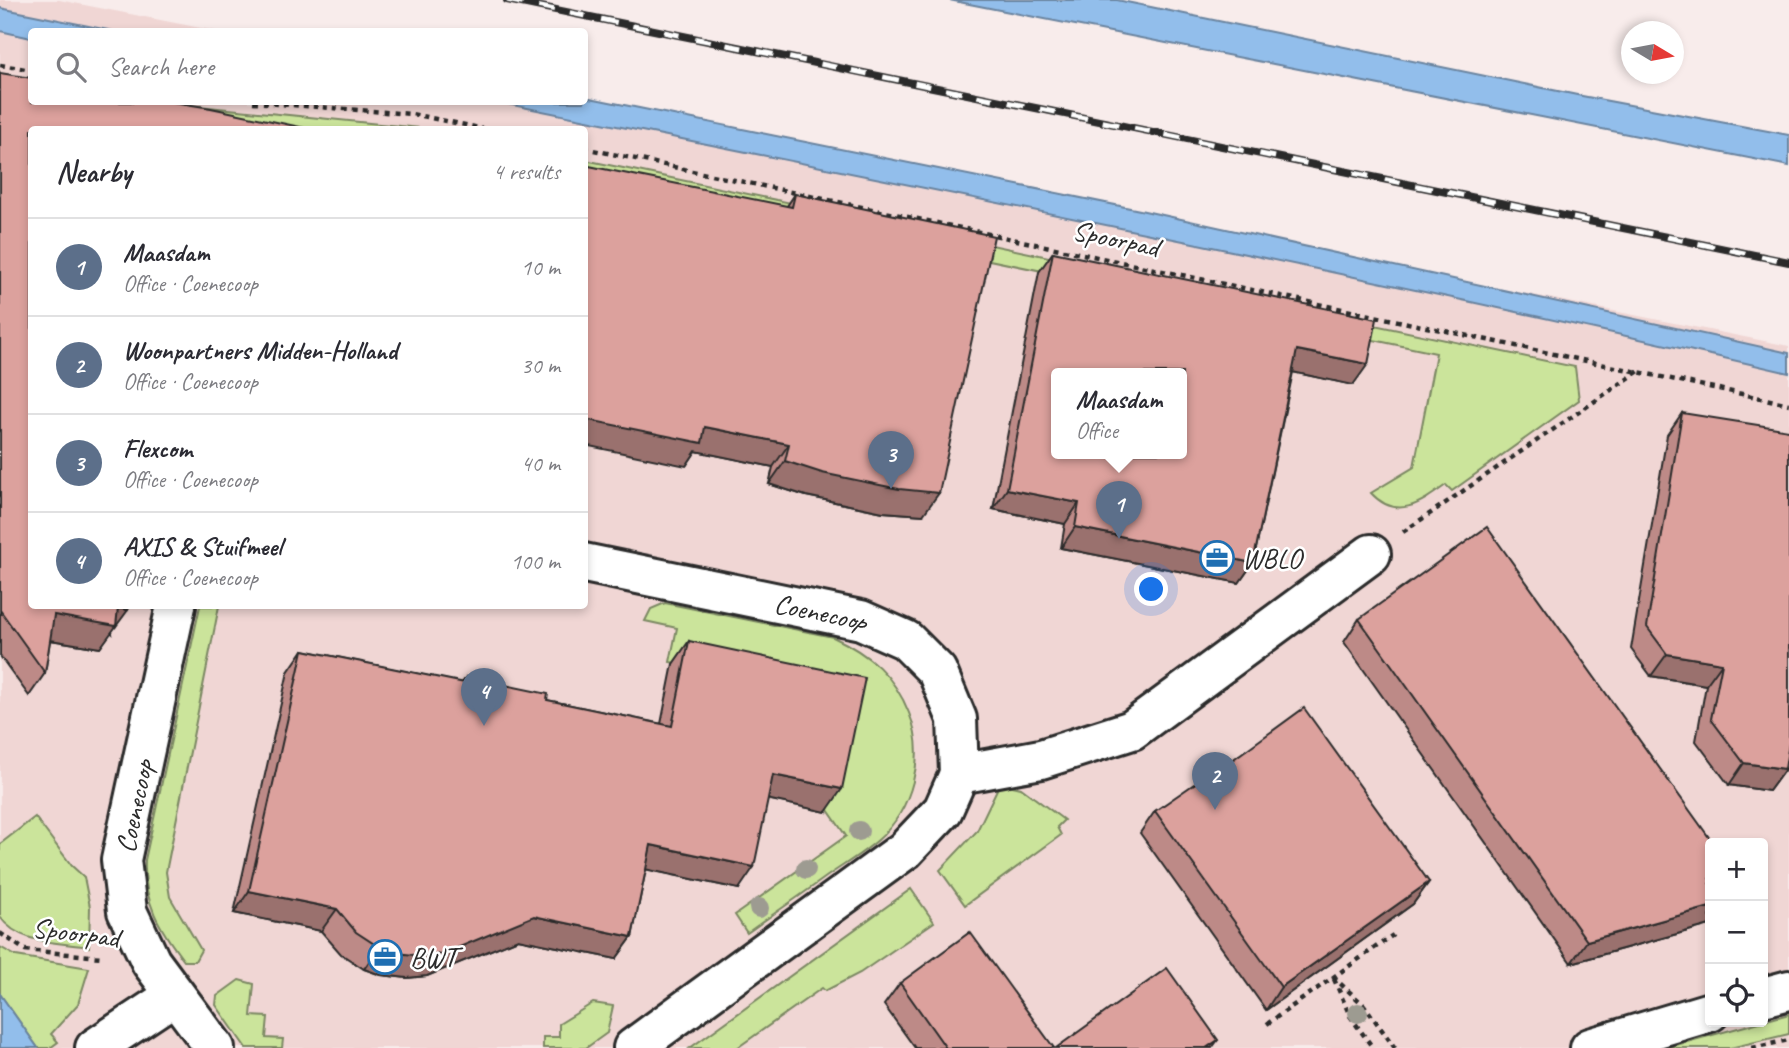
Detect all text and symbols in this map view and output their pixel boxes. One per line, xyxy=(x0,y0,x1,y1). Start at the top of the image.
north arrow xyxy=(1621,21,1684,84)
search box xyxy=(28,28,588,105)
icon: search xyxy=(52,48,90,86)
text: Search here xyxy=(108,50,214,83)
text: Nearby xyxy=(56,153,132,191)
text: 4 results xyxy=(493,157,560,186)
street label: Spoorpad xyxy=(1070,212,1166,265)
text: Maasdam xyxy=(123,236,209,269)
text: 1 xyxy=(74,253,84,282)
text: 10 m xyxy=(521,253,560,282)
text: Office · Coenecoop xyxy=(123,269,258,298)
text: Woonpartners Midden-Holland xyxy=(123,334,397,367)
text: 2 xyxy=(74,351,84,380)
text: 30 m xyxy=(521,351,560,380)
text: Office · Coenecoop xyxy=(123,367,258,396)
popup xyxy=(1051,368,1187,459)
text: Maasdam xyxy=(1076,383,1162,416)
text: Office xyxy=(1076,416,1118,445)
pin: 3 xyxy=(868,431,914,489)
text: Flexcom xyxy=(123,432,192,465)
text: 3 xyxy=(74,449,84,478)
text: 40 m xyxy=(521,449,560,478)
text: Office · Coenecoop xyxy=(123,465,258,494)
pin: 1 xyxy=(1096,481,1142,539)
text: AXIS & Stuifmeel xyxy=(123,530,282,563)
office icon: WBLO xyxy=(1198,539,1236,577)
place label: WBLO xyxy=(1242,541,1305,576)
text: 4 xyxy=(74,547,84,576)
text: 100 m xyxy=(511,547,560,576)
text: Office · Coenecoop xyxy=(123,563,258,592)
your location xyxy=(1134,572,1168,606)
street label: Coenecoop xyxy=(771,586,876,640)
pin: 4 xyxy=(461,668,507,726)
pin: 2 xyxy=(1192,752,1238,810)
street label: Coenecoop xyxy=(108,754,162,856)
map controls xyxy=(1705,838,1768,1027)
button: + xyxy=(1705,838,1768,901)
button: − xyxy=(1705,901,1768,964)
street label: Spoorpad xyxy=(31,910,125,956)
office icon: BWT xyxy=(366,938,404,976)
place label: BWT xyxy=(410,940,464,975)
button: locate xyxy=(1705,964,1768,1027)

